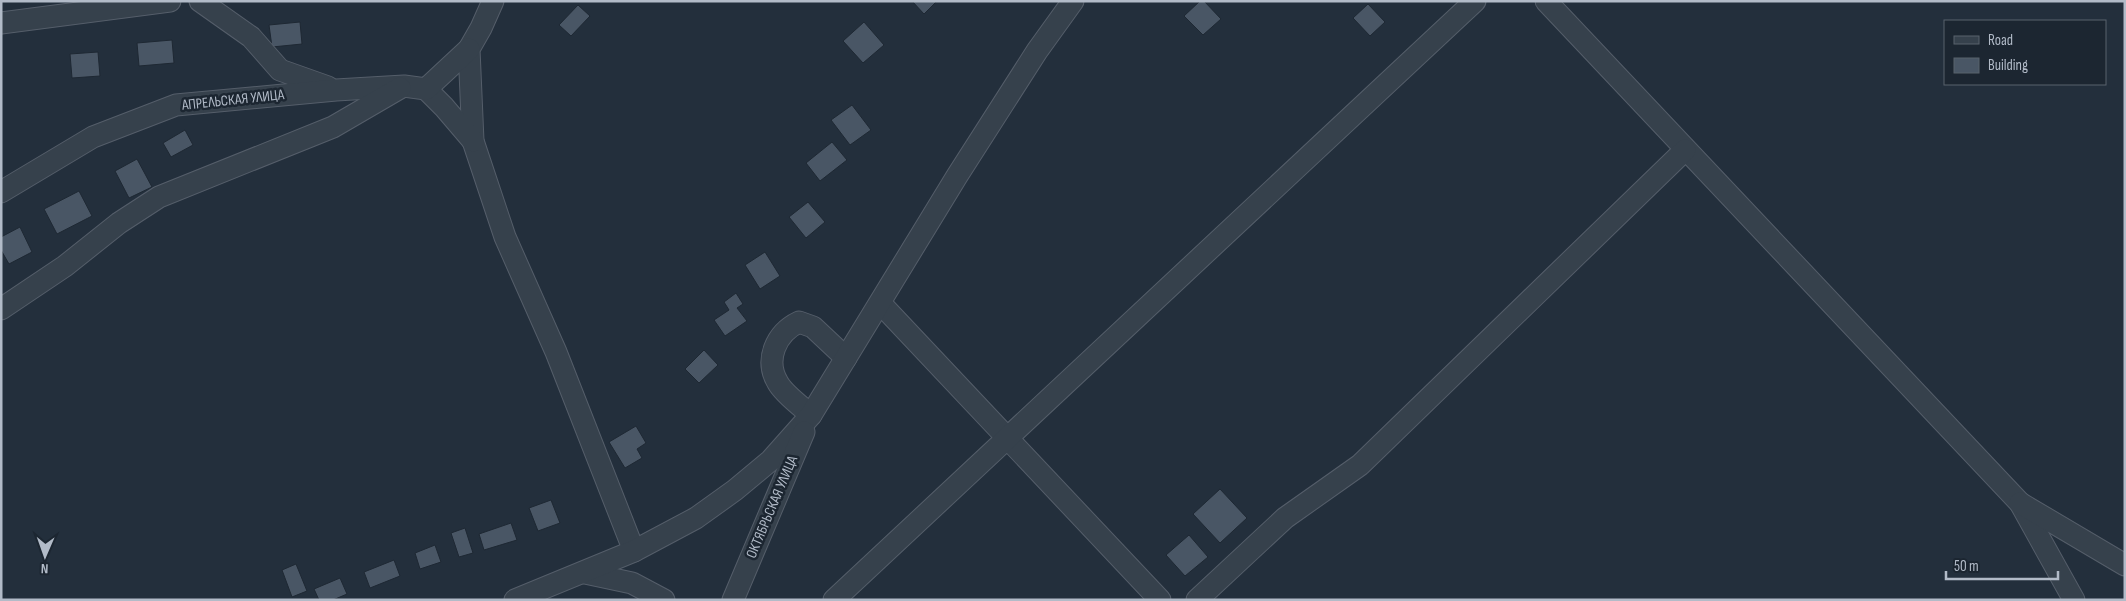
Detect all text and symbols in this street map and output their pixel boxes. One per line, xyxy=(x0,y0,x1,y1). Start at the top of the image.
legend xyxy=(1944,20,2106,85)
text: Road xyxy=(1988,31,2013,50)
text: Building xyxy=(1988,56,2028,75)
street label: АПРЕЛЬСКАЯ УЛИЦА xyxy=(180,85,286,115)
street label: ОКТЯБРЬСКАЯ УЛИЦА xyxy=(742,452,802,561)
north arrow xyxy=(20,531,70,581)
scale bar xyxy=(1946,548,2058,580)
text: 50 m xyxy=(1954,557,1979,576)
text: N xyxy=(41,560,49,577)

